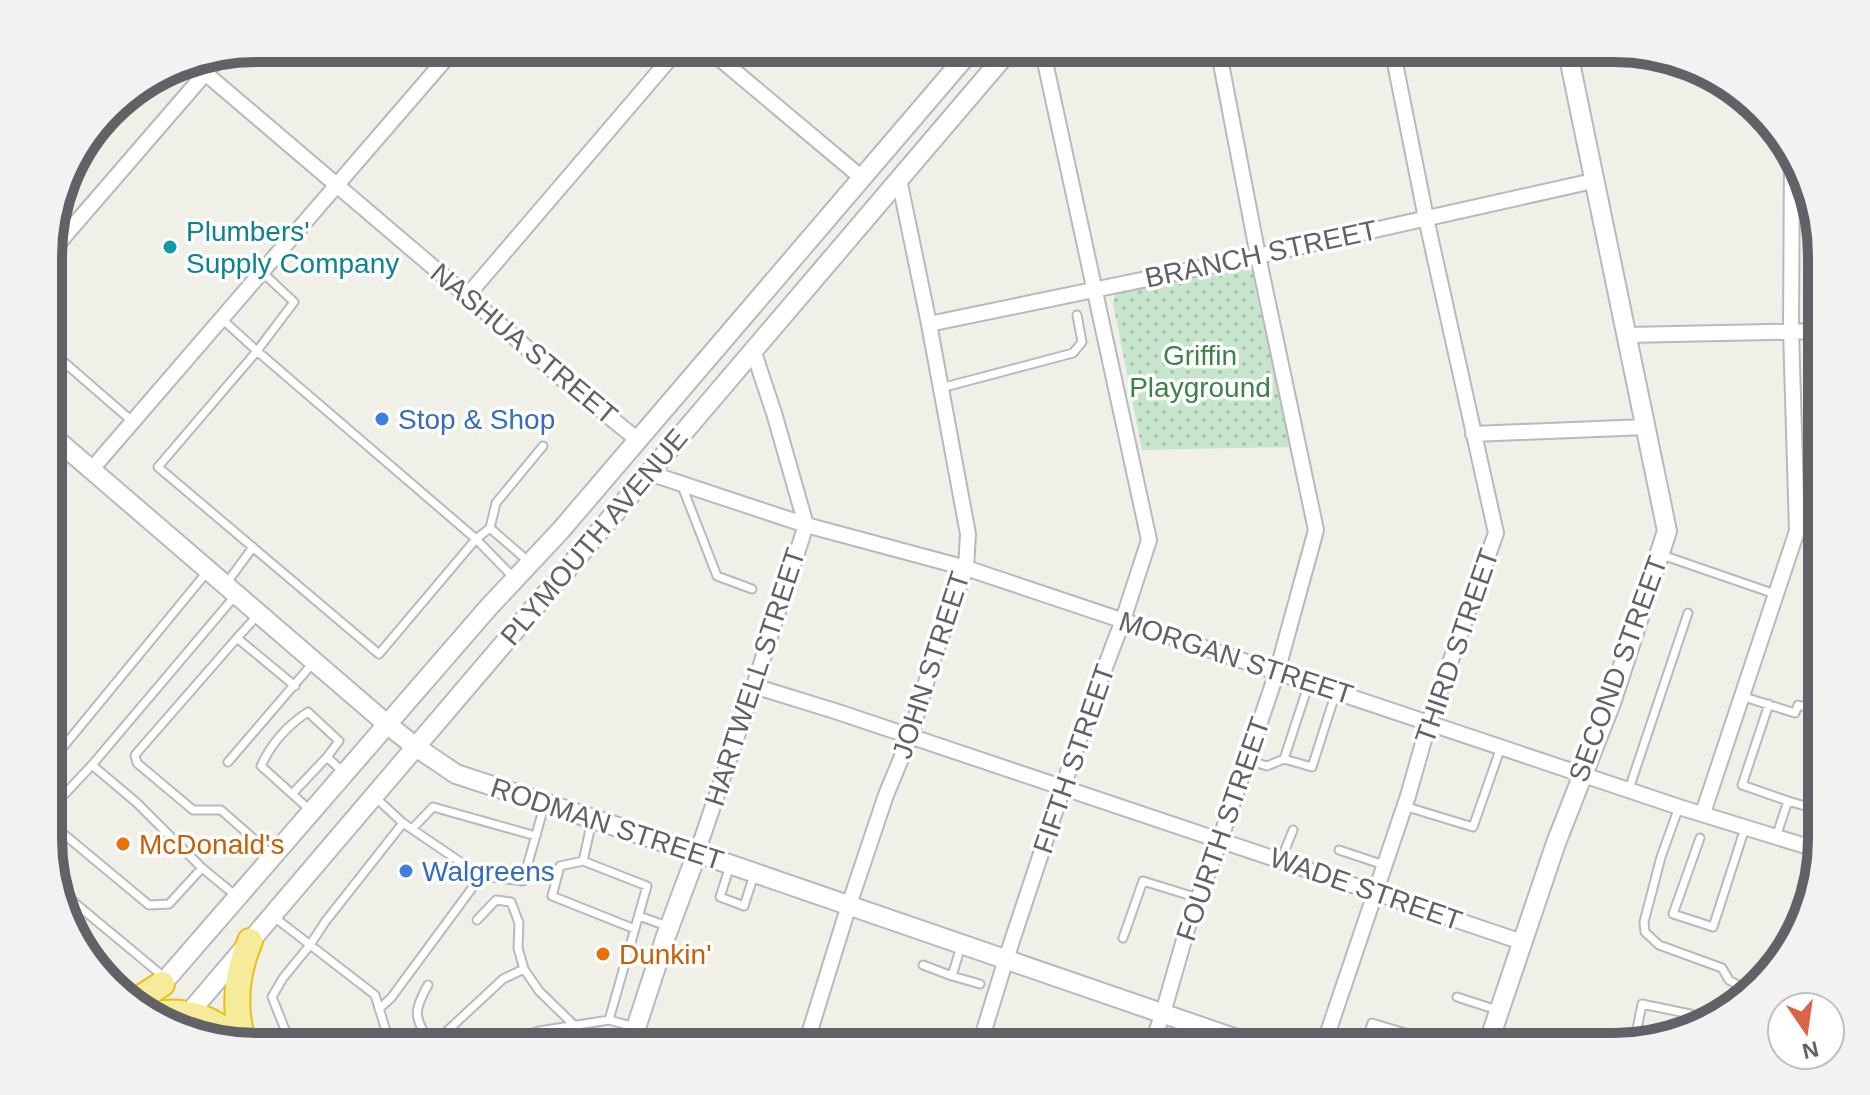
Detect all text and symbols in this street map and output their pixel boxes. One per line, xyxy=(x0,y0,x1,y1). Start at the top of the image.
street label: BRANCH STREET xyxy=(1142,214,1380,294)
place label: Plumbers' Supply Company xyxy=(186,216,399,279)
marker: Plumbers' Supply Company xyxy=(161,238,179,256)
street label: NASHUA STREET xyxy=(425,257,623,431)
park label: Griffin Playground xyxy=(1129,340,1271,403)
place label: Stop & Shop xyxy=(398,404,555,435)
marker: Stop & Shop xyxy=(373,410,391,428)
street label: PLYMOUTH AVENUE xyxy=(494,423,694,651)
street label: HARTWELL STREET xyxy=(699,544,811,810)
street label: THIRD STREET xyxy=(1409,545,1505,747)
street label: SECOND STREET xyxy=(1563,552,1673,786)
street label: JOHN STREET xyxy=(886,568,976,762)
street label: MORGAN STREET xyxy=(1115,606,1357,710)
street label: FIFTH STREET xyxy=(1027,661,1121,857)
street label: FOURTH STREET xyxy=(1170,713,1276,945)
street label: RODMAN STREET xyxy=(487,772,727,876)
place label: McDonald's xyxy=(139,829,284,860)
marker: McDonald's xyxy=(114,835,132,853)
street label: WADE STREET xyxy=(1266,842,1466,936)
place label: Walgreens xyxy=(422,856,555,887)
marker: Walgreens xyxy=(397,862,415,880)
place label: Dunkin' xyxy=(619,939,712,970)
marker: Dunkin' xyxy=(594,945,612,963)
north arrow xyxy=(1766,991,1846,1071)
text: N xyxy=(1800,1036,1821,1064)

